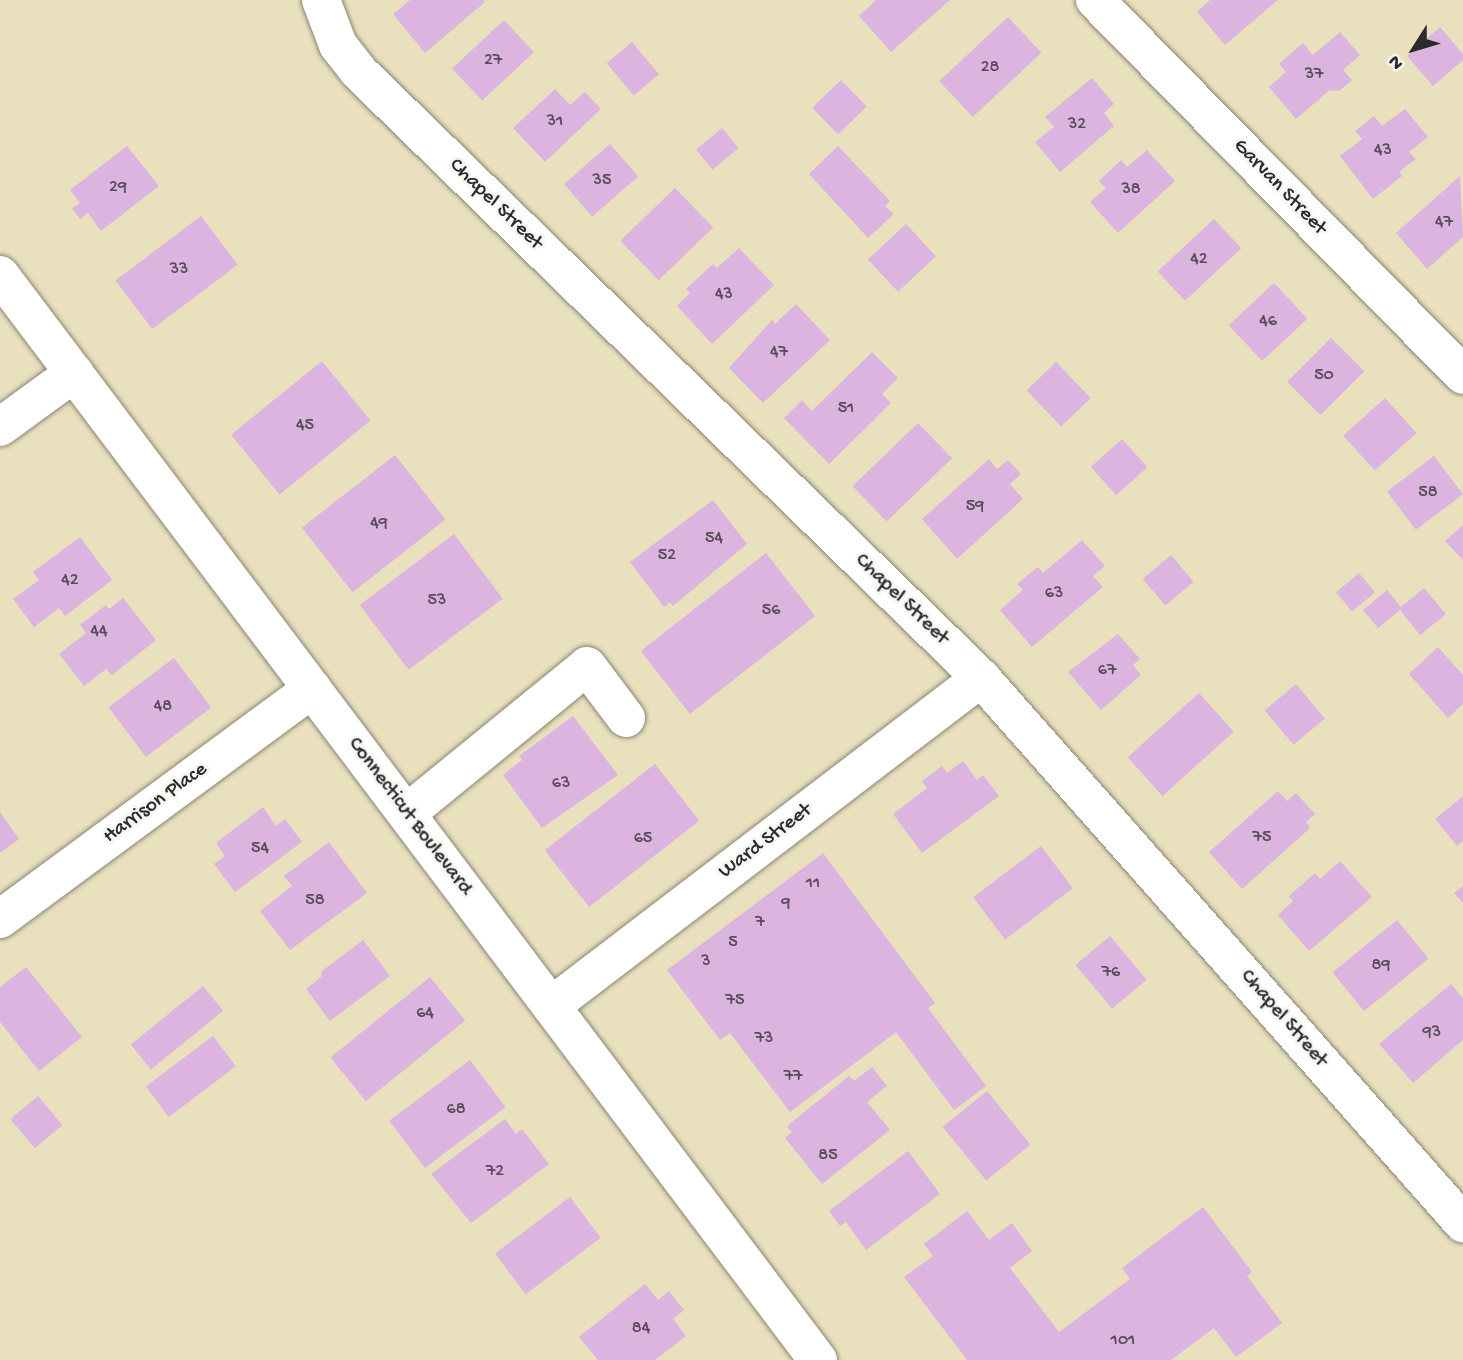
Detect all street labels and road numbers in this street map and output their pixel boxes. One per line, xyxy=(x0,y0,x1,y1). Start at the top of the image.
street label: Garvan Street xyxy=(1227,135,1331,241)
street label: Chapel Street xyxy=(443,154,547,256)
street label: Chapel Street xyxy=(849,549,953,651)
street label: Connecticut Boulevard xyxy=(341,733,477,901)
street label: Harrison Place xyxy=(99,758,213,850)
street label: Ward Street xyxy=(714,799,818,885)
street label: Chapel Street xyxy=(1234,965,1332,1073)

